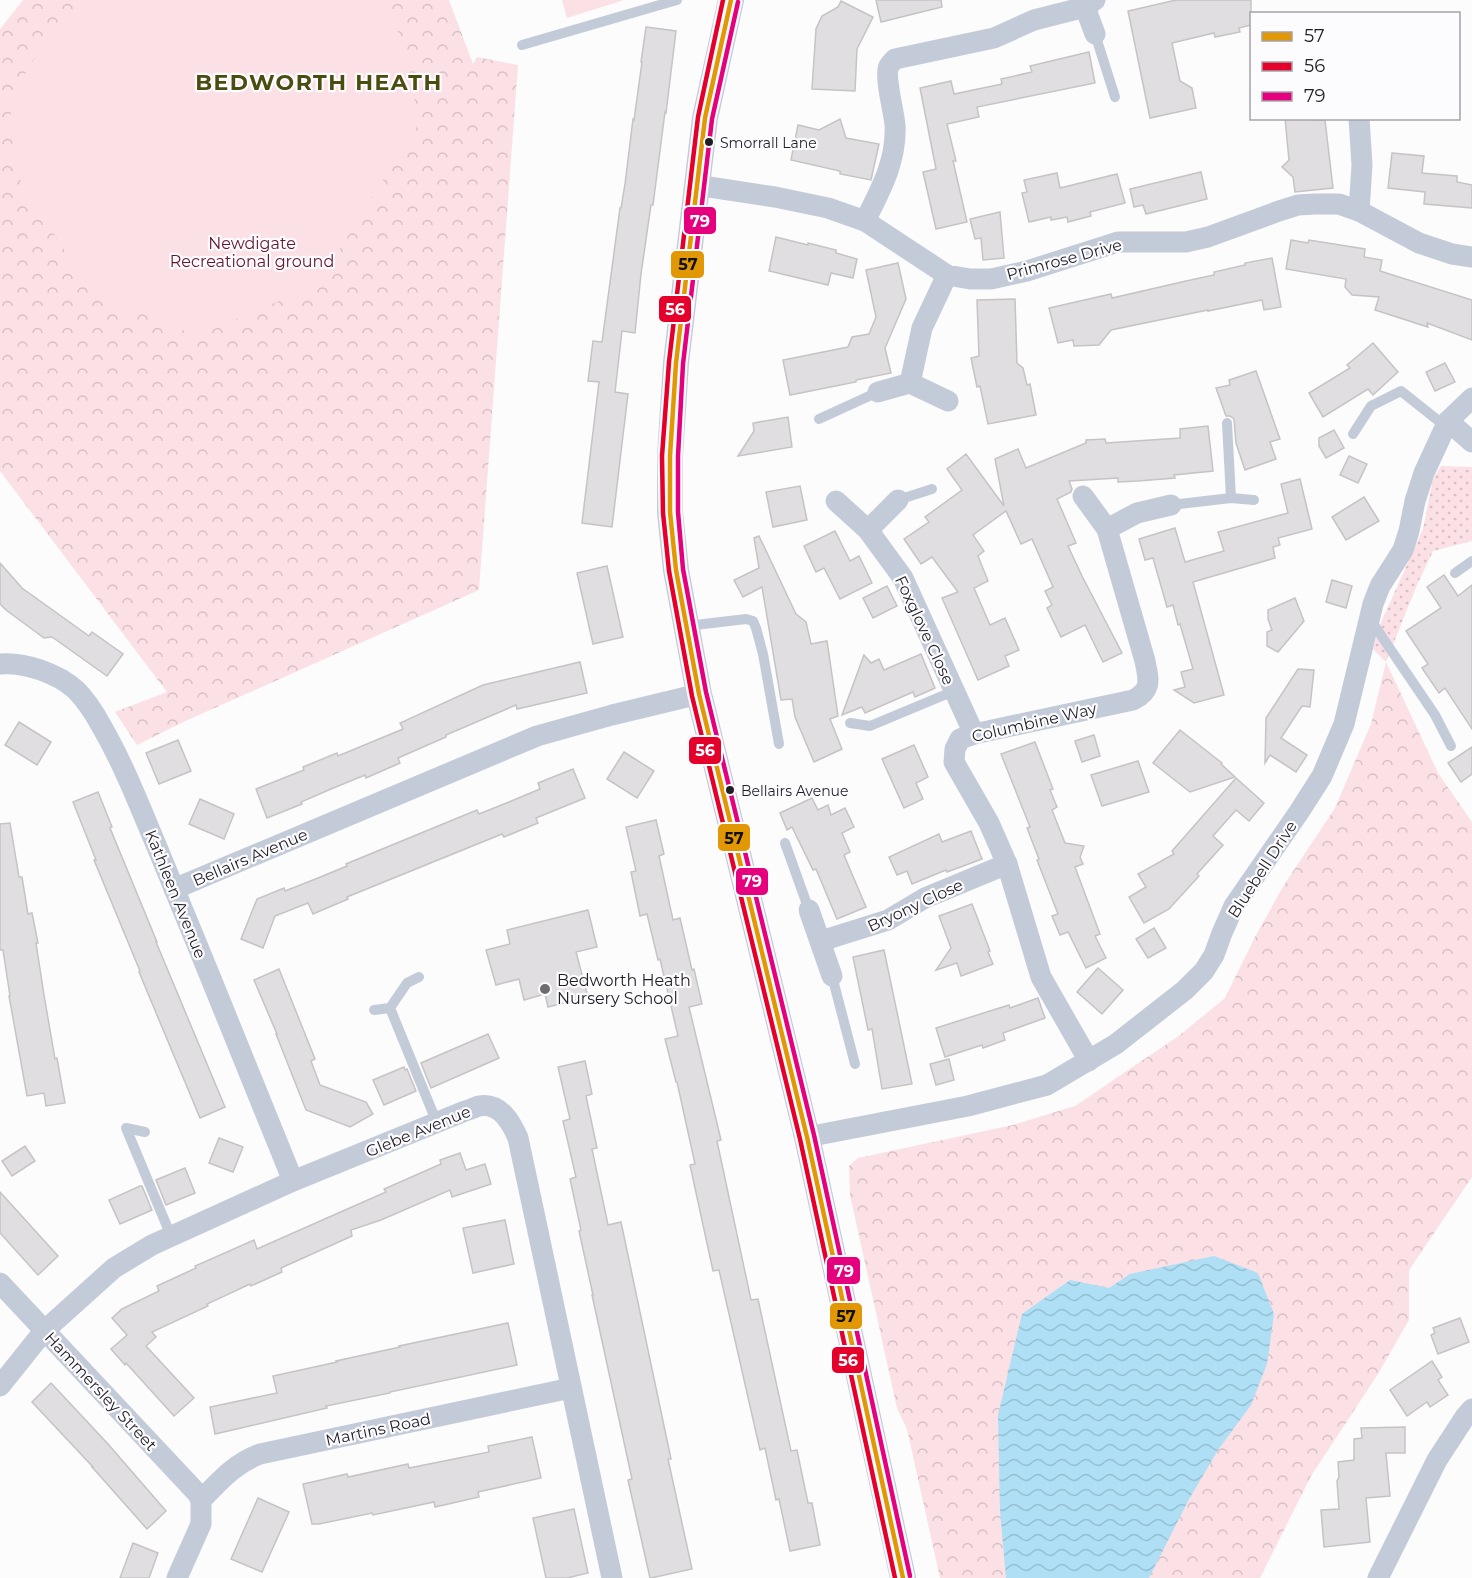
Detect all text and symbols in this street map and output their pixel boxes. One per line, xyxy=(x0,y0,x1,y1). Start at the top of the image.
legend xyxy=(1250,12,1460,120)
text: 57 xyxy=(1304,25,1325,47)
text: 56 xyxy=(1304,55,1325,77)
district label: BEDWORTH HEATH xyxy=(195,69,443,96)
text: 79 xyxy=(1304,85,1326,107)
place label: Smorrall Lane xyxy=(720,134,817,152)
marker: Smorrall Lane xyxy=(703,136,715,148)
line badge: 79 xyxy=(683,206,717,235)
text: 79 xyxy=(690,212,710,231)
park label: Newdigate Recreational ground xyxy=(170,234,334,271)
street label: Primrose Drive xyxy=(1004,235,1124,284)
line badge: 57 xyxy=(670,250,705,279)
text: 57 xyxy=(678,255,698,274)
line badge: 56 xyxy=(658,295,692,323)
text: 56 xyxy=(665,300,685,319)
street label: Foxglove Close xyxy=(891,573,958,688)
street label: Columbine Way xyxy=(970,699,1099,746)
line badge: 56 xyxy=(688,736,722,765)
text: 56 xyxy=(695,741,715,760)
place label: Bellairs Avenue xyxy=(741,782,849,800)
marker: Bellairs Avenue xyxy=(724,784,736,796)
street label: Bluebell Drive xyxy=(1224,817,1301,921)
line badge: 57 xyxy=(717,823,751,852)
street label: Bellairs Avenue xyxy=(190,825,310,890)
street label: Kathleen Avenue xyxy=(141,827,210,961)
text: 57 xyxy=(724,829,744,848)
line badge: 79 xyxy=(735,867,769,896)
text: 79 xyxy=(742,872,762,891)
street label: Bryony Close xyxy=(864,875,966,936)
place label: Bedworth Heath Nursery School xyxy=(557,971,691,1008)
marker: Bedworth Heath Nursery School xyxy=(538,982,552,996)
street label: Glebe Avenue xyxy=(363,1102,473,1161)
line badge: 79 xyxy=(826,1256,861,1285)
text: 79 xyxy=(834,1262,854,1281)
line badge: 57 xyxy=(829,1302,863,1330)
text: 57 xyxy=(836,1307,856,1326)
street label: Hammersley Street xyxy=(41,1328,161,1455)
line badge: 56 xyxy=(831,1346,865,1374)
text: 56 xyxy=(838,1351,858,1370)
street label: Martins Road xyxy=(324,1409,432,1450)

